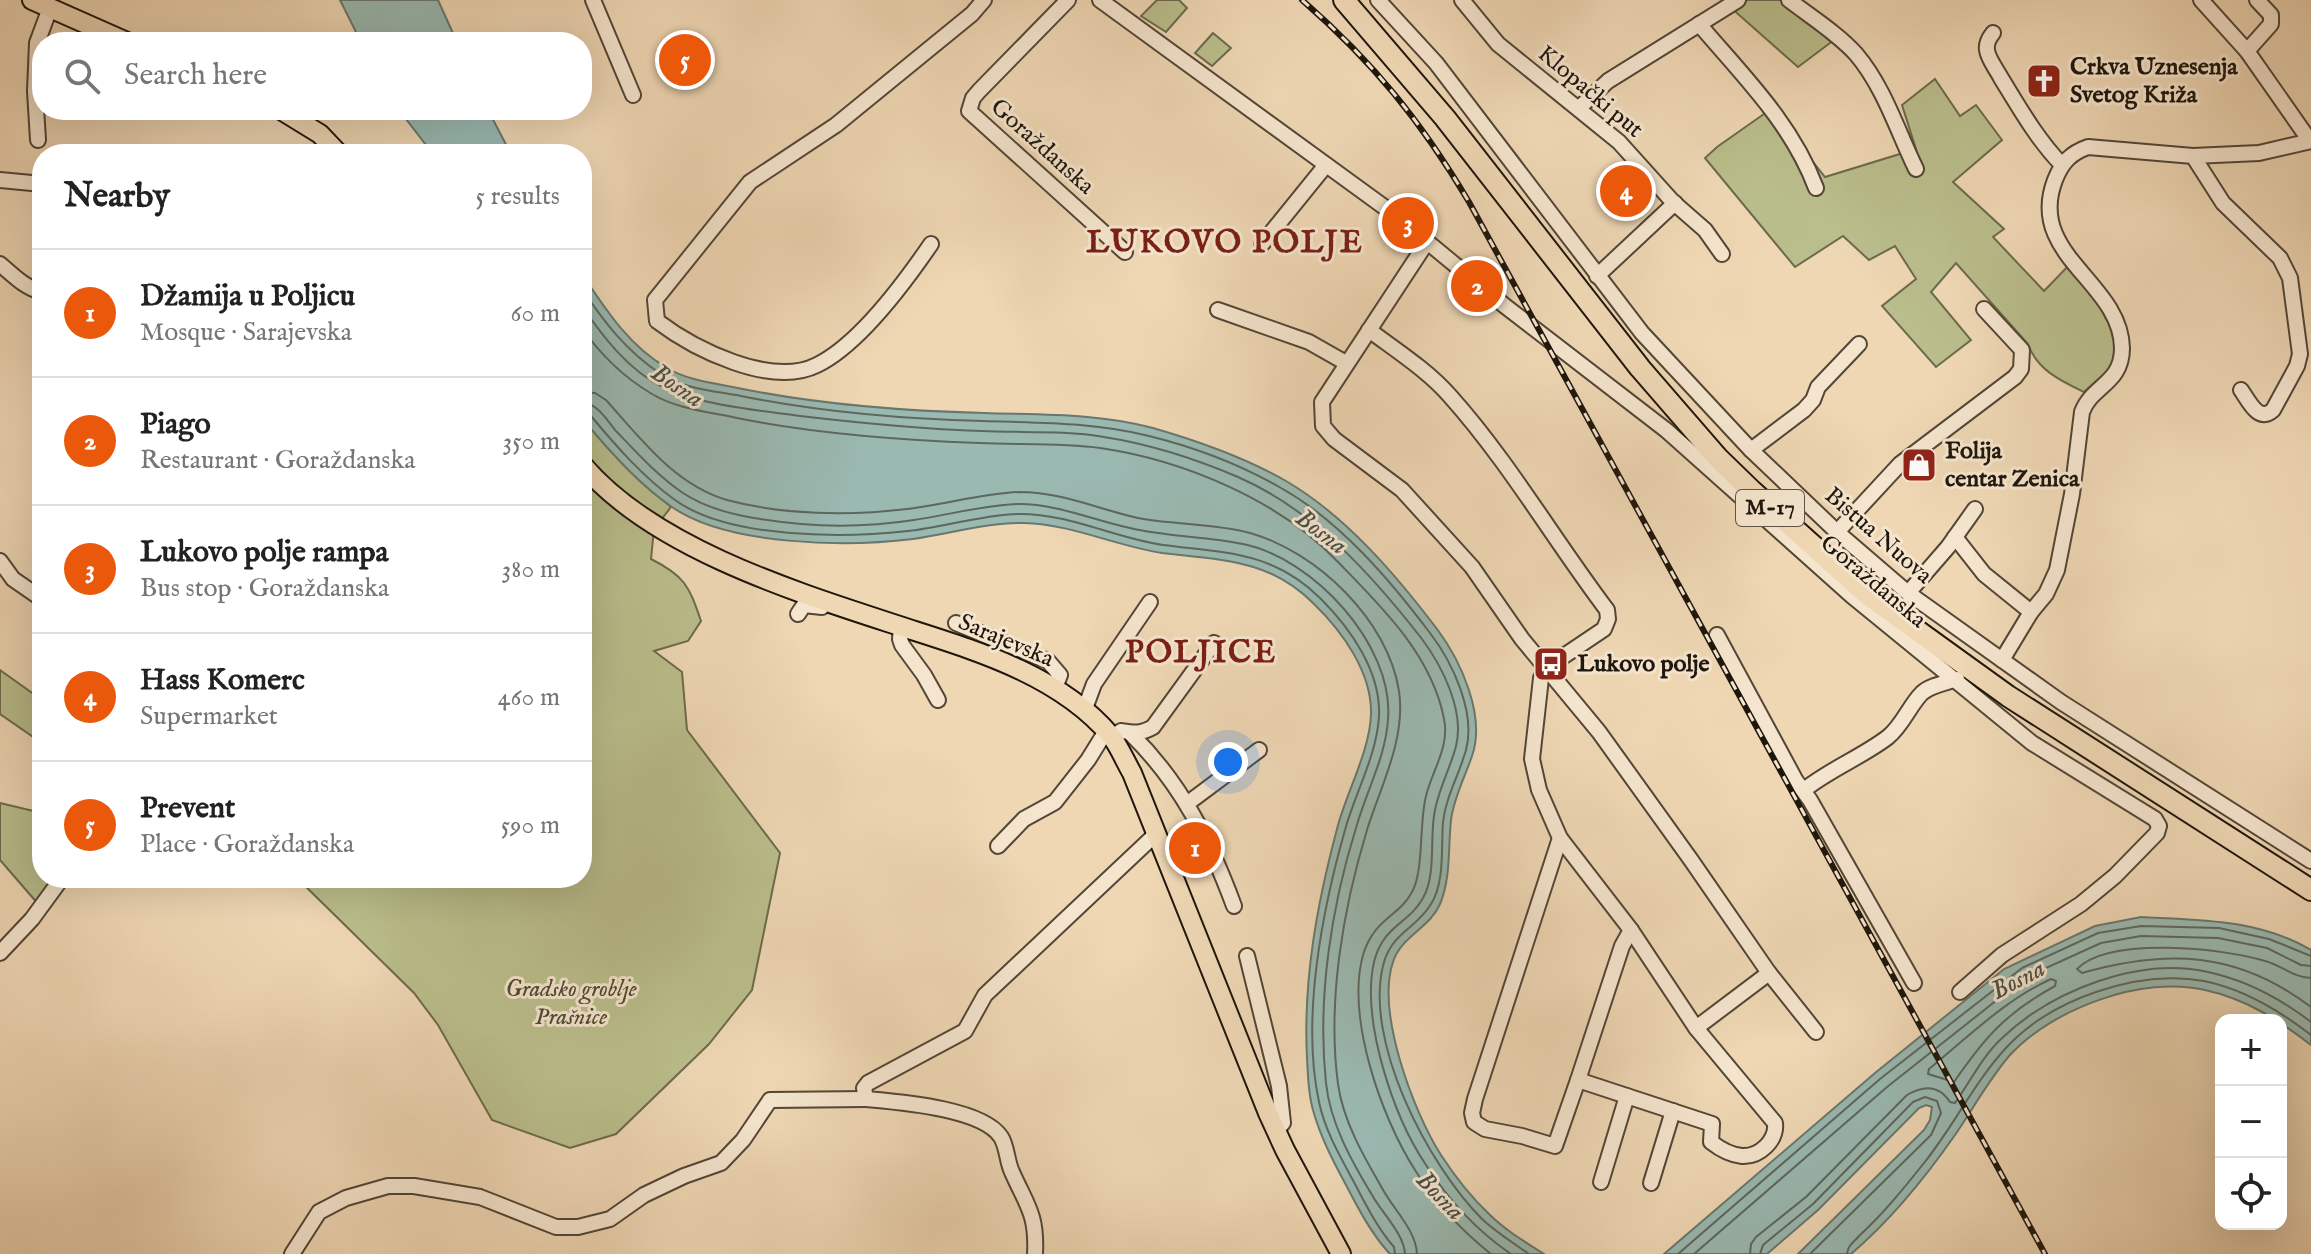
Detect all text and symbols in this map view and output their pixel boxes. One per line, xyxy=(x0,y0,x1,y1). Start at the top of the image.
pin: 5 xyxy=(659,30,711,90)
search box xyxy=(32,32,592,120)
street label: Klopački put xyxy=(1531,39,1649,145)
place label: Crkva Uznesenja Svetog Križa xyxy=(2070,52,2238,111)
icon: search xyxy=(60,54,104,98)
text: Search here xyxy=(124,57,267,95)
church icon: Crkva Uznesenja Svetog Križa xyxy=(2025,62,2063,100)
street label: Goraždanska xyxy=(983,92,1101,202)
pin: 4 xyxy=(1600,161,1652,221)
text: Nearby xyxy=(64,175,170,218)
text: 5 results xyxy=(476,180,560,213)
pin: 3 xyxy=(1382,193,1434,253)
district label: LUKOVO POLJE xyxy=(1086,223,1364,264)
pin: 2 xyxy=(1451,256,1503,316)
text: Džamija u Poljicu xyxy=(140,278,355,316)
text: 1 xyxy=(85,297,95,330)
text: 60 m xyxy=(511,297,560,330)
text: Mosque · Sarajevska xyxy=(140,316,352,349)
water label: Bosna xyxy=(644,356,710,416)
text: Piago xyxy=(140,406,211,444)
text: 2 xyxy=(84,425,96,458)
text: 350 m xyxy=(502,425,560,458)
place label: Folija centar Zenica xyxy=(1945,436,2080,495)
text: Restaurant · Goraždanska xyxy=(140,444,416,477)
shop icon: Folija centar Zenica xyxy=(1900,446,1938,484)
street label: Bistua Nuova xyxy=(1818,481,1939,592)
road number: M-17 xyxy=(1736,490,1804,526)
water label: Bosna xyxy=(1288,502,1354,562)
street label: Goraždanska xyxy=(1813,528,1933,636)
text: Lukovo polje rampa xyxy=(140,534,389,572)
text: 3 xyxy=(85,553,95,586)
text: 380 m xyxy=(502,553,560,586)
text: Bus stop · Goraždanska xyxy=(140,572,389,605)
street label: Sarajevska xyxy=(954,607,1059,675)
district label: POLJICE xyxy=(1125,633,1277,674)
bus stop icon: Lukovo polje xyxy=(1532,645,1570,683)
place label: Lukovo polje xyxy=(1577,649,1710,680)
text: Hass Komerc xyxy=(140,662,305,700)
text: 4 xyxy=(84,681,96,714)
text: 460 m xyxy=(498,681,560,714)
text: Supermarket xyxy=(140,700,278,733)
your location xyxy=(1208,742,1248,782)
text: Prevent xyxy=(140,790,235,828)
text: 5 xyxy=(85,809,95,842)
text: 590 m xyxy=(501,809,560,842)
pin: 1 xyxy=(1169,818,1221,878)
text: Place · Goraždanska xyxy=(140,828,354,861)
water label: Bosna xyxy=(1985,952,2051,1008)
park label: Gradsko groblje Prašnice xyxy=(505,974,637,1033)
map controls xyxy=(2215,1014,2287,1230)
button: + xyxy=(2215,1014,2287,1086)
button: − xyxy=(2215,1086,2287,1158)
button: locate xyxy=(2215,1158,2287,1230)
water label: Bosna xyxy=(1408,1164,1472,1228)

